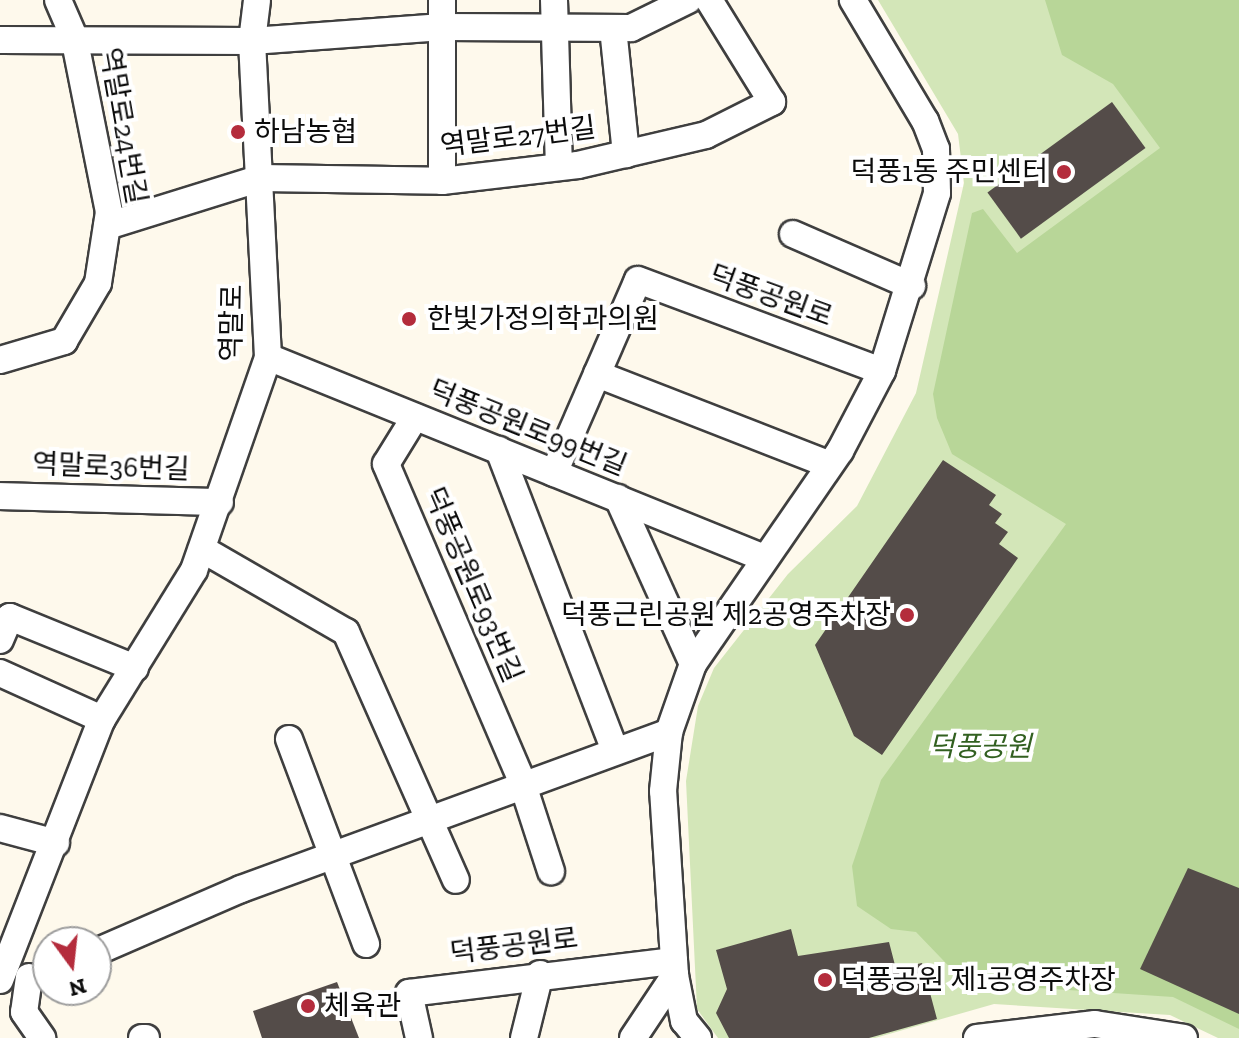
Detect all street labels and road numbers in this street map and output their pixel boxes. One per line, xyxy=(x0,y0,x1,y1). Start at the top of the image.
street label: 역말로24번길 xyxy=(93,45,153,207)
street label: 역말로27번길 xyxy=(438,111,598,163)
street label: 덕풍공원로 xyxy=(705,258,837,334)
street label: 역말로 xyxy=(215,284,249,362)
street label: 덕풍공원로99번길 xyxy=(424,373,632,483)
street label: 역말로36번길 xyxy=(32,447,190,487)
street label: 덕풍공원로93번길 xyxy=(417,482,529,688)
street label: 덕풍공원로 xyxy=(448,921,580,971)

